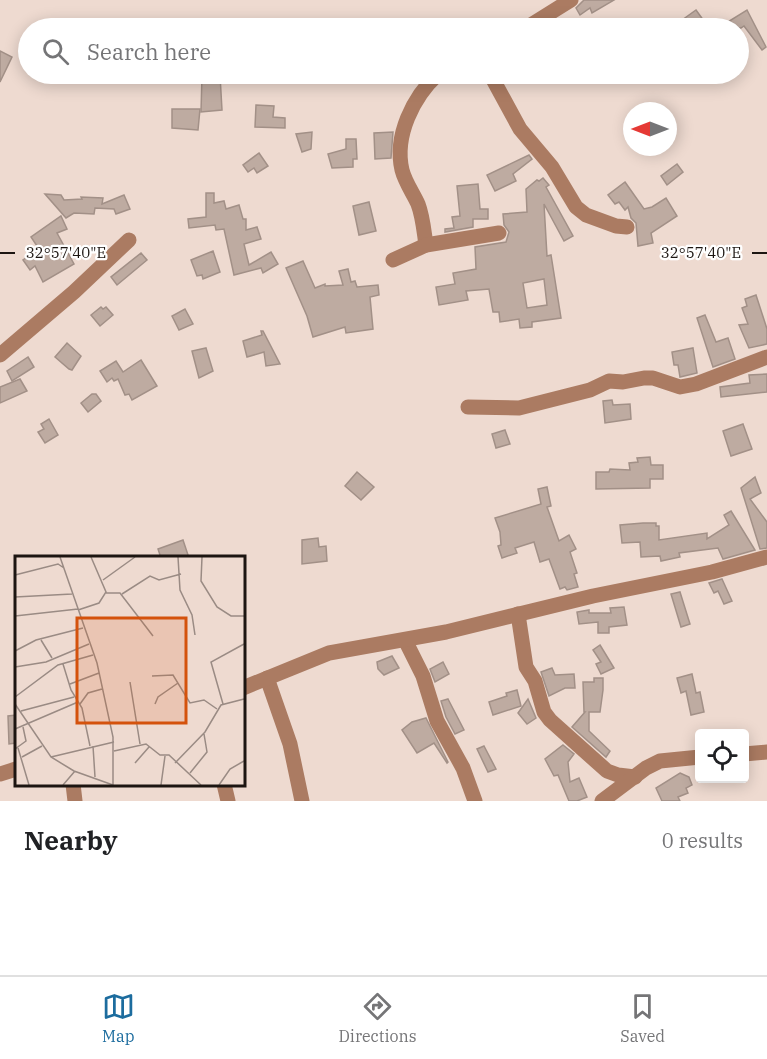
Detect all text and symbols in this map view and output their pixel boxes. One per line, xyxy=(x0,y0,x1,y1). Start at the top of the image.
search box xyxy=(18,18,749,84)
icon: search xyxy=(39,35,72,68)
text: Search here xyxy=(87,37,211,66)
north arrow xyxy=(623,102,677,156)
text: 32°57'40"E xyxy=(26,243,106,262)
text: 32°57'40"E xyxy=(661,243,741,262)
inset map xyxy=(15,556,244,786)
map controls xyxy=(695,729,749,783)
button: locate xyxy=(695,729,749,783)
text: Nearby xyxy=(24,823,118,857)
text: 0 results xyxy=(662,827,743,854)
tab: Map xyxy=(102,990,135,1046)
tab: Directions xyxy=(339,990,417,1046)
tab: Saved xyxy=(620,990,665,1046)

